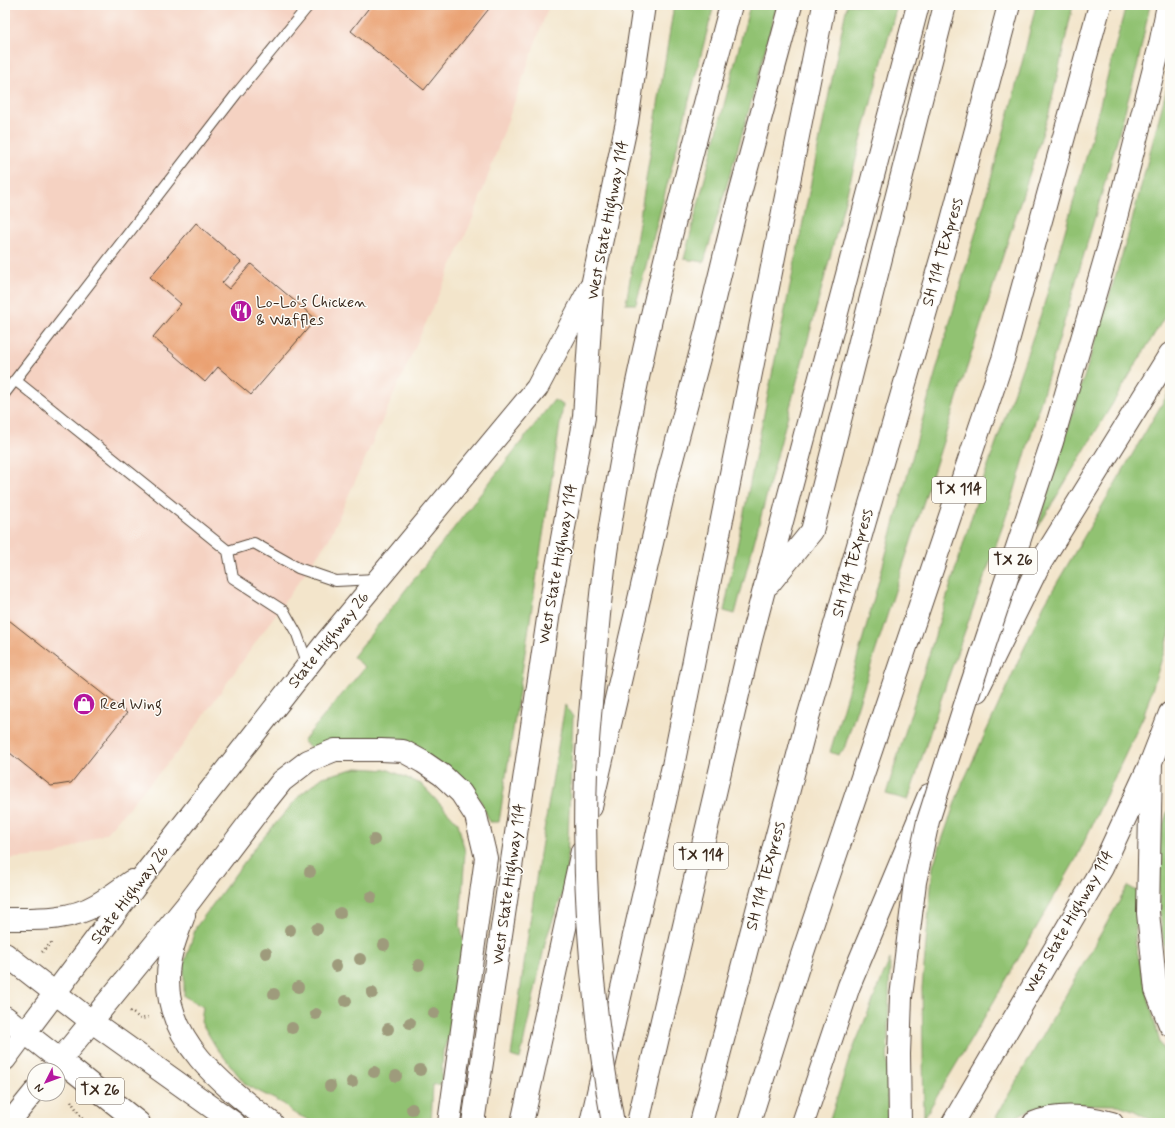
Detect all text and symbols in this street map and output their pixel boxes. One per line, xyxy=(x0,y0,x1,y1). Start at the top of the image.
street label: West State Highway 114 xyxy=(582,138,635,302)
street label: SH 114 TEXpress xyxy=(917,195,969,309)
place label: Lo-Lo's Chicken & Waffles xyxy=(256,292,367,331)
restaurant icon: Lo-Lo's Chicken & Waffles xyxy=(228,298,254,324)
road number: TX 114 xyxy=(932,477,986,503)
street label: West State Highway 114 xyxy=(534,482,583,646)
street label: SH 114 TEXpress xyxy=(827,506,879,620)
road number: TX 26 xyxy=(989,548,1037,574)
street label: State Highway 26 xyxy=(284,587,375,693)
shop icon: Red Wing xyxy=(71,691,97,717)
place label: Red Wing xyxy=(100,694,162,716)
street label: West State Highway 114 xyxy=(487,802,532,966)
street label: SH 114 TEXpress xyxy=(741,819,791,933)
street label: State Highway 26 xyxy=(86,841,175,949)
road number: TX 114 xyxy=(674,843,728,869)
street label: West State Highway 114 xyxy=(1019,846,1120,998)
north arrow xyxy=(26,1062,66,1102)
road number: TX 26 xyxy=(76,1078,124,1104)
text: N xyxy=(32,1081,47,1095)

